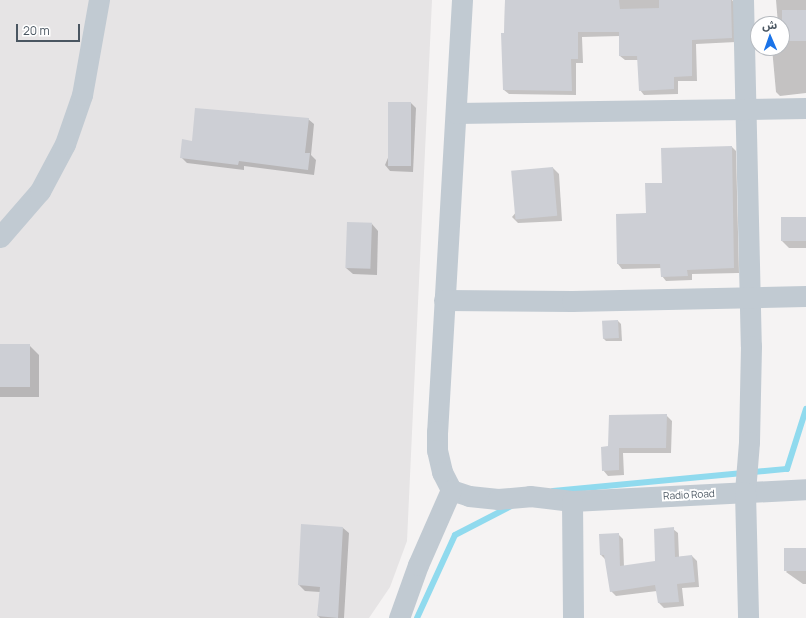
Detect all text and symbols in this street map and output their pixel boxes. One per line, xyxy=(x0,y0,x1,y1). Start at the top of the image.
scale bar xyxy=(18,16,82,42)
north arrow xyxy=(750,16,790,56)
text: ش xyxy=(762,17,777,32)
text: 20 m xyxy=(23,22,50,39)
street label: Radio Road xyxy=(663,488,715,502)

